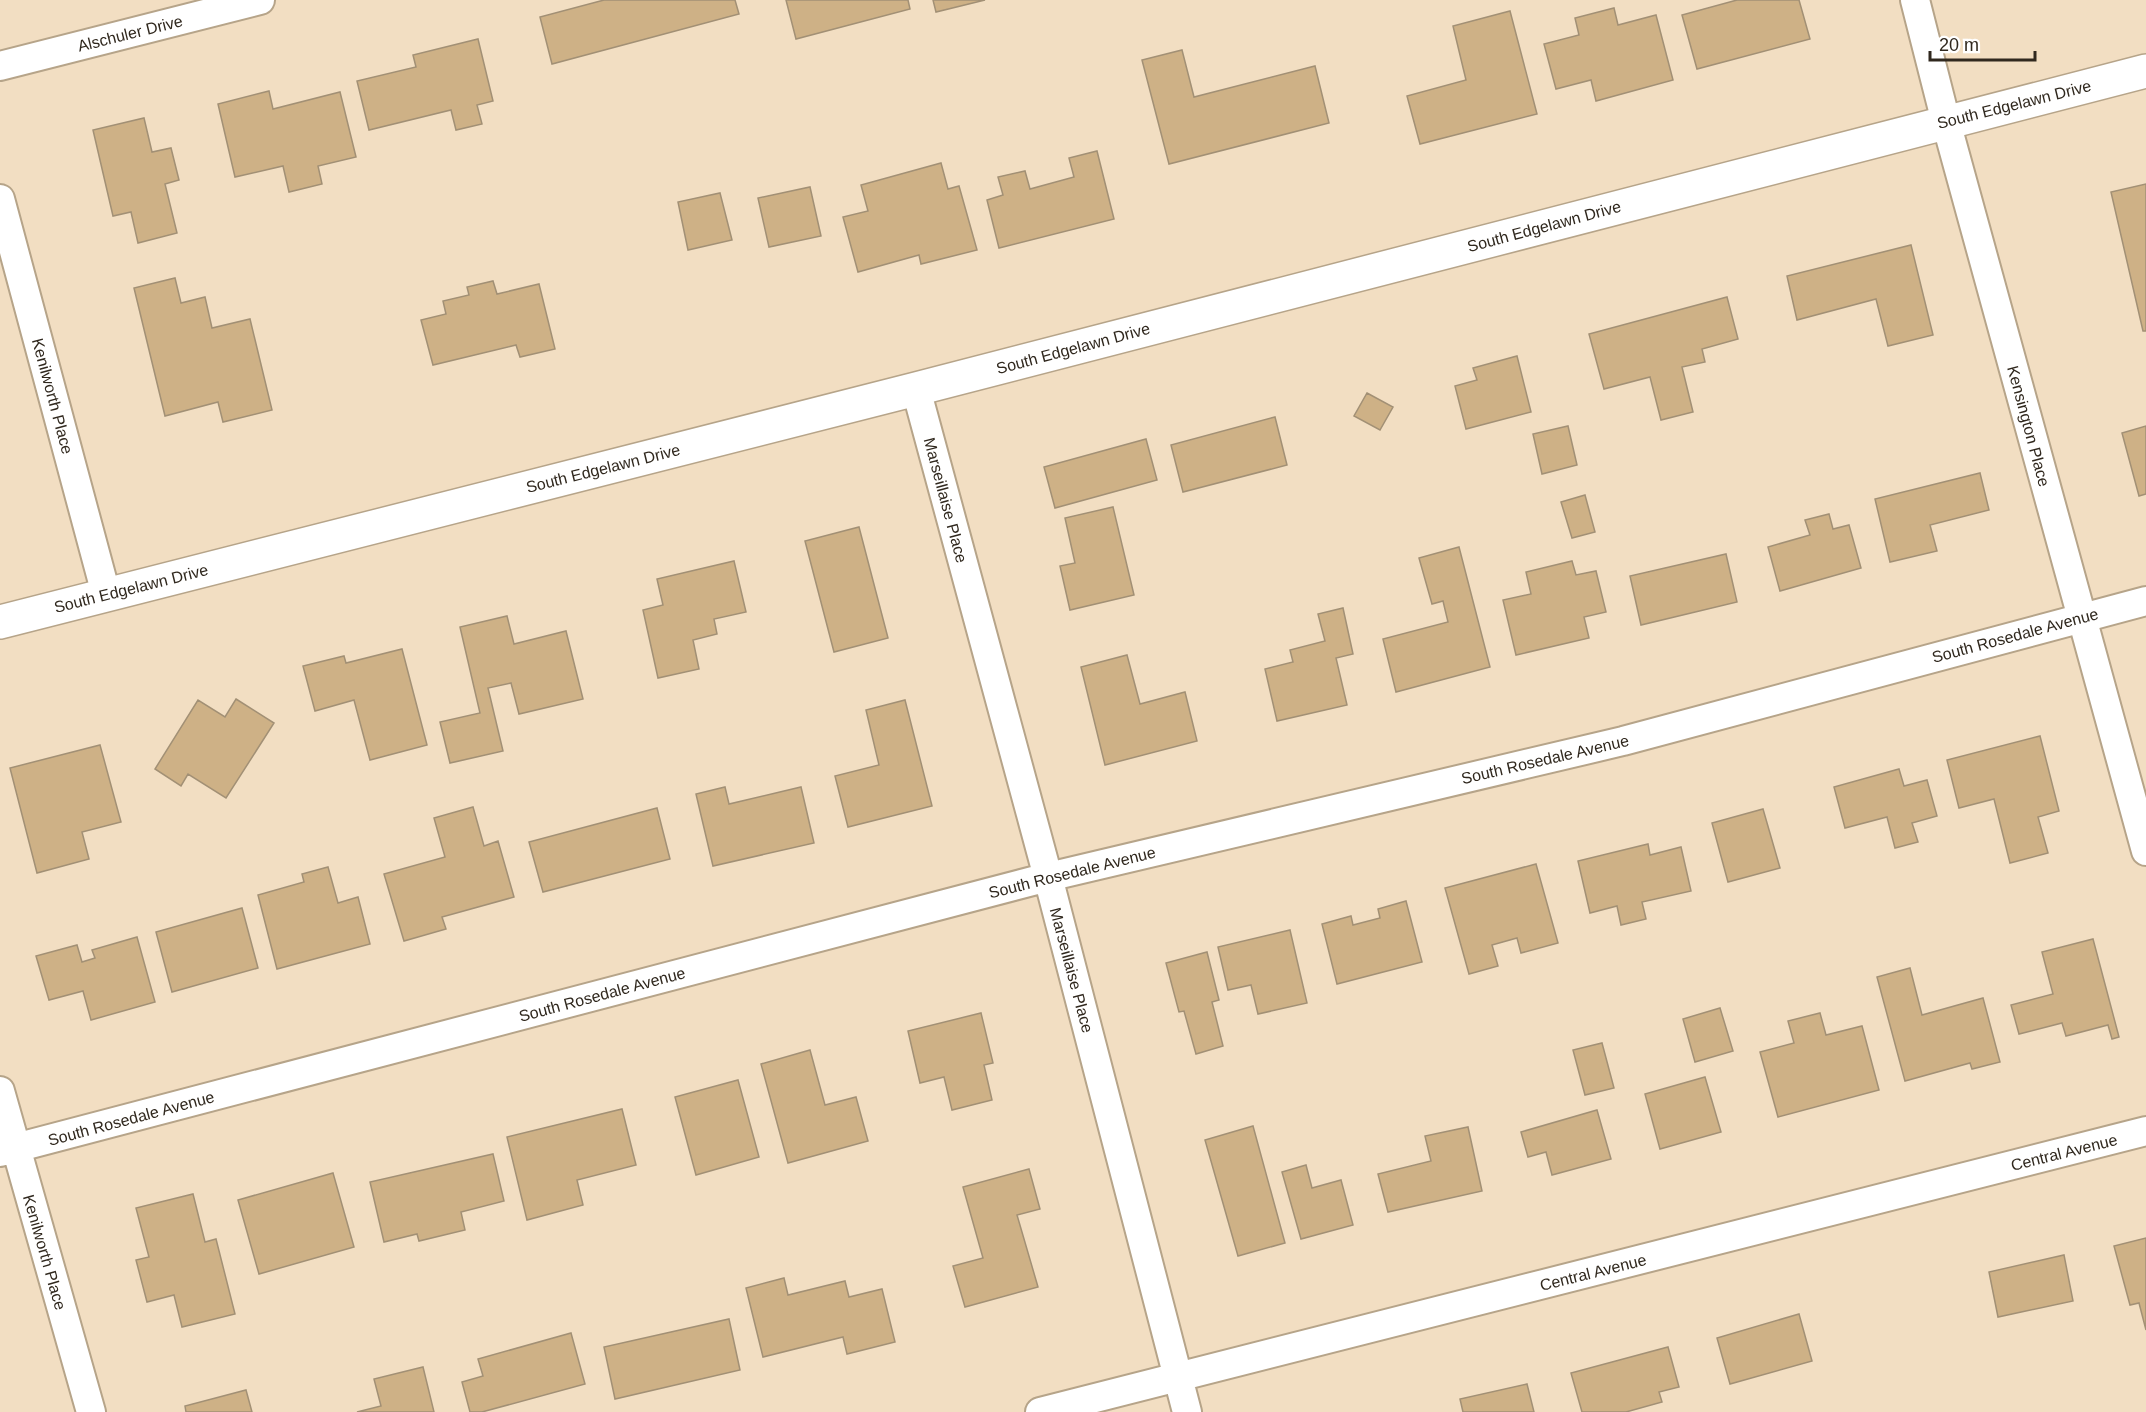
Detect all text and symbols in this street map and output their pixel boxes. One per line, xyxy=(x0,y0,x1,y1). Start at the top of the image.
street label: Alschuler Drive xyxy=(76,12,184,55)
scale bar xyxy=(1930,24,2035,62)
text: 20 m xyxy=(1939,35,1979,55)
street label: South Edgelawn Drive xyxy=(1935,77,2093,132)
street label: South Edgelawn Drive xyxy=(1465,198,1623,255)
street label: South Edgelawn Drive xyxy=(994,320,1152,377)
street label: Kenilworth Place xyxy=(29,336,76,456)
street label: Kensington Place xyxy=(2004,364,2053,489)
street label: Marseillaise Place xyxy=(921,436,970,565)
street label: South Edgelawn Drive xyxy=(524,441,682,496)
street label: South Edgelawn Drive xyxy=(52,561,210,616)
street label: South Rosedale Avenue xyxy=(1930,605,2100,666)
street label: South Rosedale Avenue xyxy=(1460,732,1631,787)
street label: South Rosedale Avenue xyxy=(987,843,1157,901)
street label: Marseillaise Place xyxy=(1047,906,1096,1035)
street label: South Rosedale Avenue xyxy=(517,964,687,1025)
street label: South Rosedale Avenue xyxy=(46,1088,216,1149)
street label: Central Avenue xyxy=(2009,1131,2119,1174)
street label: Kenilworth Place xyxy=(20,1193,69,1312)
street label: Central Avenue xyxy=(1538,1251,1648,1294)

